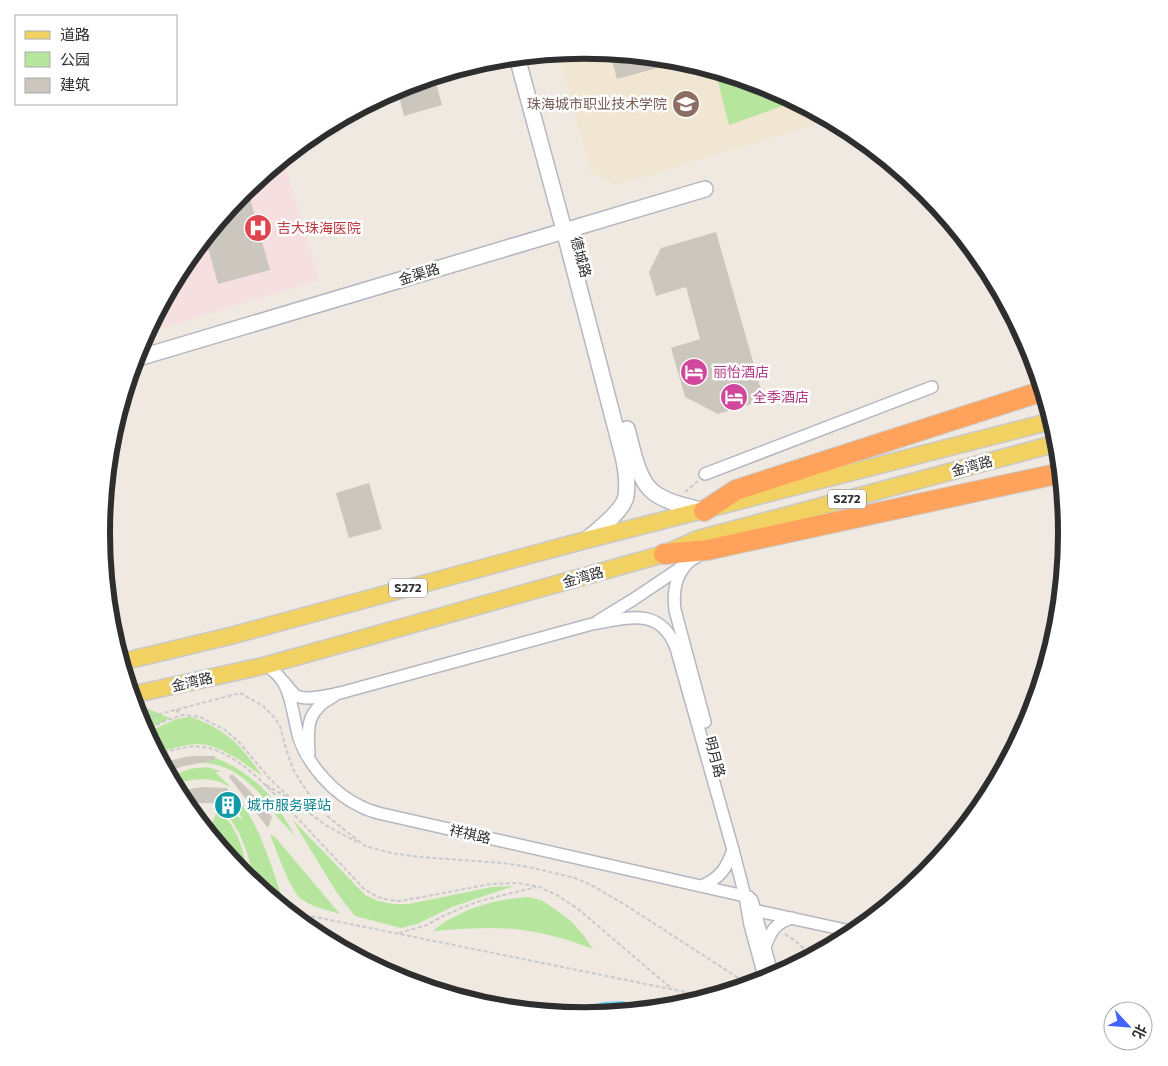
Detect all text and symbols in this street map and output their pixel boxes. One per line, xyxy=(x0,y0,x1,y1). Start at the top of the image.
legend xyxy=(15,15,178,105)
text: 道路 xyxy=(60,25,90,43)
text: 公园 xyxy=(60,50,90,68)
text: 建筑 xyxy=(60,75,90,93)
school or university icon: 珠海城市职业技术学院 xyxy=(671,89,701,119)
place label: 珠海城市职业技术学院 xyxy=(527,95,667,112)
hospital icon: 吉大珠海医院 xyxy=(243,213,273,243)
place label: 吉大珠海医院 xyxy=(277,219,361,236)
street label: 德城路 xyxy=(568,234,595,279)
street label: 金渠路 xyxy=(396,259,441,288)
hotel icon: 丽怡酒店 xyxy=(679,357,709,387)
place label: 丽怡酒店 xyxy=(713,363,769,380)
hotel icon: 全季酒店 xyxy=(719,382,749,412)
place label: 全季酒店 xyxy=(753,388,809,405)
street label: 金湾路 xyxy=(949,452,994,479)
road number: S272 xyxy=(828,489,866,508)
street label: 金湾路 xyxy=(560,563,605,590)
road number: S272 xyxy=(389,578,427,598)
street label: 金湾路 xyxy=(170,669,214,695)
street label: 明月路 xyxy=(702,734,729,779)
building icon: 城市服务驿站 xyxy=(213,790,243,820)
place label: 城市服务驿站 xyxy=(247,796,331,813)
street label: 祥祺路 xyxy=(448,821,492,847)
north arrow xyxy=(1103,1001,1153,1051)
text: 北 xyxy=(1129,1022,1151,1042)

